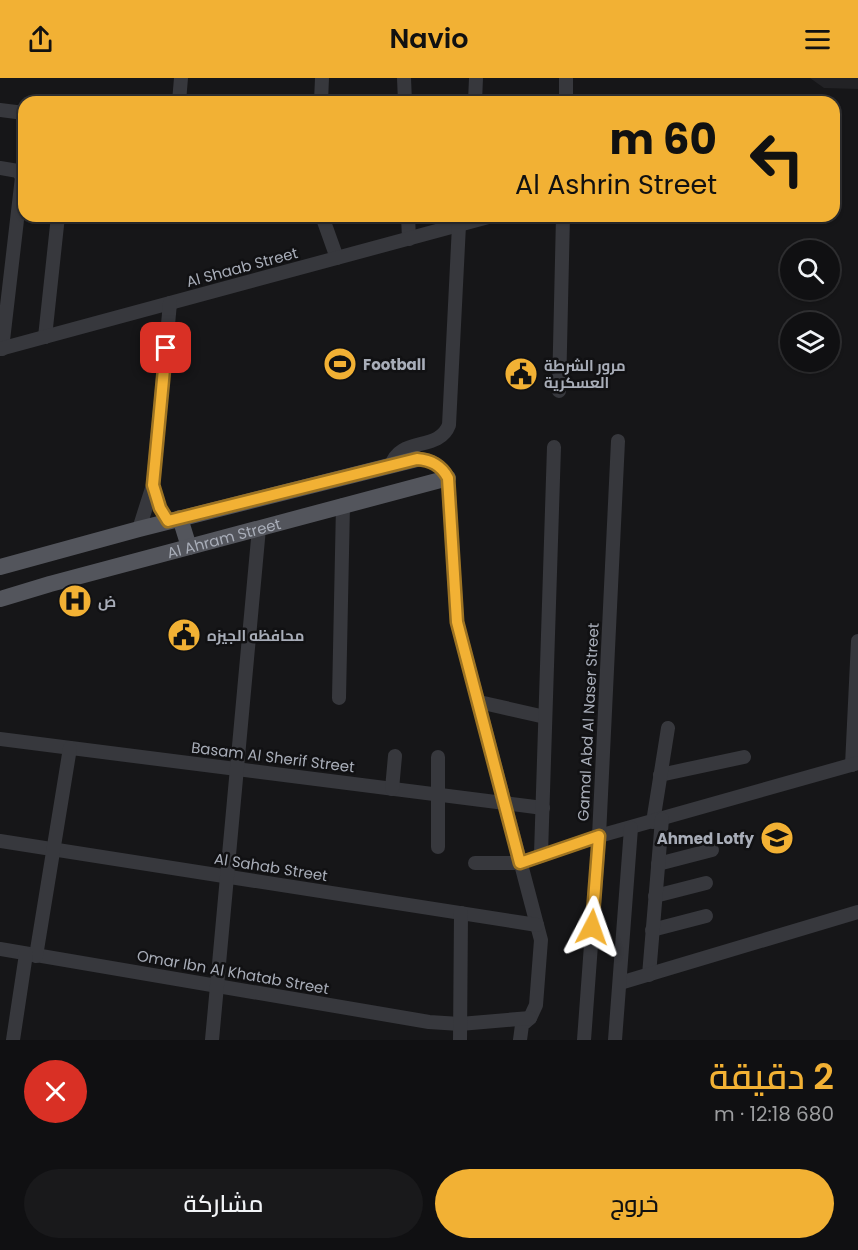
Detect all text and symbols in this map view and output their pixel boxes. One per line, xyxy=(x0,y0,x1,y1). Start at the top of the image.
text: Navio xyxy=(389,20,469,57)
icon: share xyxy=(24,23,57,56)
icon: menu xyxy=(801,23,834,56)
text: 60 m xyxy=(609,110,717,169)
icon: left xyxy=(738,120,816,198)
text: Al Ashrin Street xyxy=(515,166,717,203)
map controls xyxy=(780,240,840,372)
button: search xyxy=(780,240,840,300)
street label: Al Shaab Street xyxy=(184,242,300,292)
button: layers xyxy=(780,312,840,372)
pin xyxy=(140,322,191,373)
icon: arrive xyxy=(149,331,182,364)
sports icon: Football xyxy=(322,346,358,382)
place label: Football xyxy=(363,354,426,375)
place label: مرور الشرطة العسكرية xyxy=(544,355,626,393)
public building icon: مرور الشرطة العسكرية xyxy=(503,356,539,392)
street label: Al Ahram Street xyxy=(165,513,283,563)
hospital icon: ض xyxy=(57,583,93,619)
place label: ض xyxy=(98,591,116,612)
public building icon: محافظه الجيزه xyxy=(166,617,202,653)
street label: Gamal Abd Al Naser Street xyxy=(572,622,604,822)
place label: محافظه الجيزه xyxy=(207,625,304,646)
street label: Basam Al Sherif Street xyxy=(190,737,356,777)
school or university icon: Ahmed Lotfy xyxy=(759,820,795,856)
place label: Ahmed Lotfy xyxy=(657,828,755,849)
street label: Al Sahab Street xyxy=(213,848,329,886)
position arrow xyxy=(560,895,624,959)
street label: Omar Ibn Al Khatab Street xyxy=(135,945,331,999)
text: 2 دقيقة xyxy=(709,1051,834,1102)
button: close xyxy=(24,1060,87,1123)
text: 680 m · 12:18 xyxy=(714,1100,834,1128)
button: مشاركة xyxy=(24,1169,423,1238)
button: خروج xyxy=(435,1169,834,1238)

